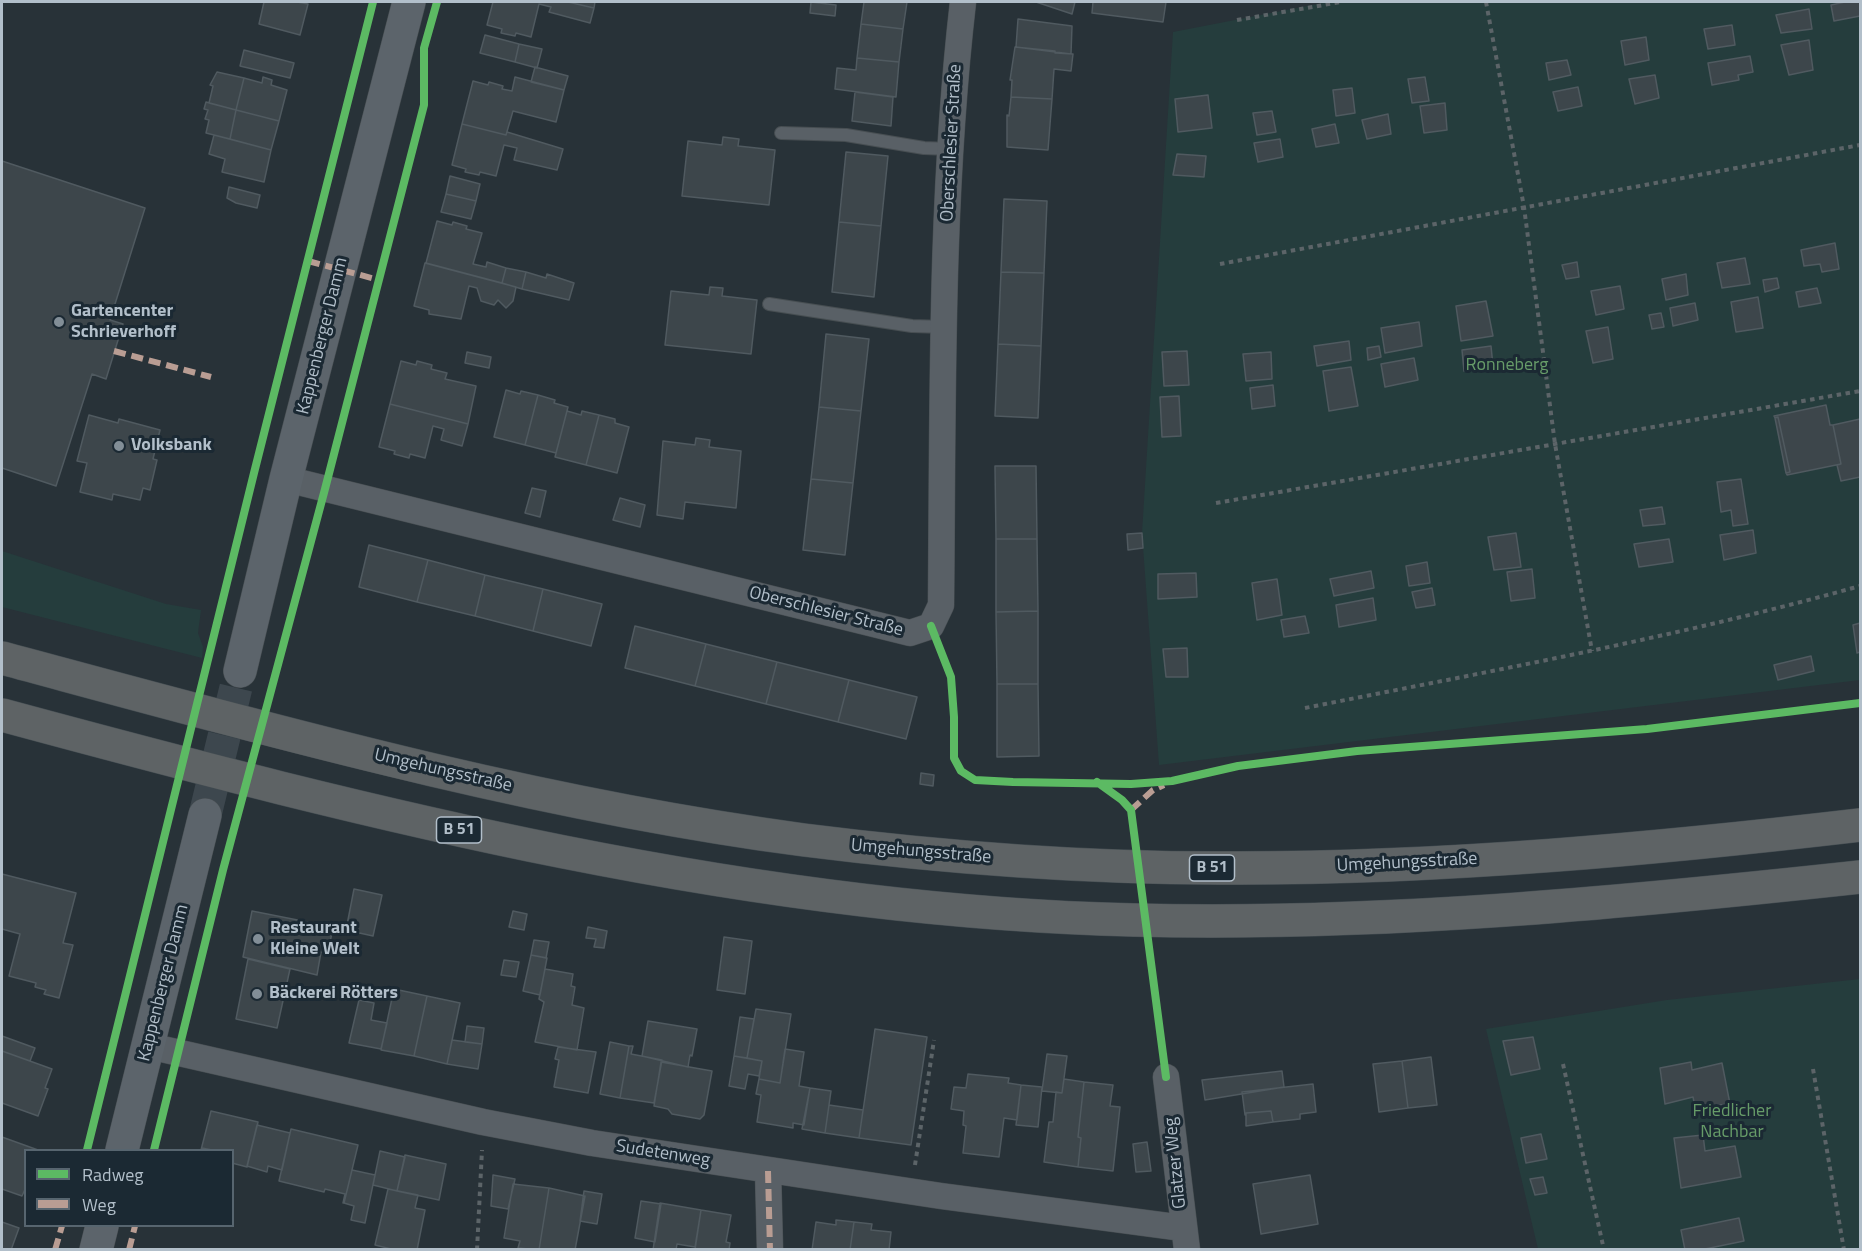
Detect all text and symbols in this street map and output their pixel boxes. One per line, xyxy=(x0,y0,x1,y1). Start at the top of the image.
street label: Oberschlesier Straße xyxy=(937,64,967,222)
street label: Kappenberger Damm xyxy=(293,255,353,417)
place label: Gartencenter Schrieverhoff xyxy=(71,301,176,344)
marker: Gartencenter Schrieverhoff xyxy=(52,315,66,329)
park label: Ronneberg xyxy=(1466,355,1548,377)
place label: Volksbank xyxy=(131,435,212,457)
marker: Volksbank xyxy=(112,439,126,453)
street label: Oberschlesier Straße xyxy=(747,582,905,642)
street label: Umgehungsstraße xyxy=(372,745,514,797)
road number: B 51 xyxy=(436,817,482,843)
street label: Umgehungsstraße xyxy=(850,835,992,869)
street label: Umgehungsstraße xyxy=(1336,849,1478,877)
road number: B 51 xyxy=(1190,855,1234,881)
street label: Kappenberger Damm xyxy=(134,902,194,1064)
place label: Restaurant Kleine Welt xyxy=(270,918,359,960)
marker: Restaurant Kleine Welt xyxy=(251,932,265,946)
place label: Bäckerei Rötters xyxy=(269,983,398,1005)
marker: Bäckerei Rötters xyxy=(250,987,264,1001)
park label: Friedlicher Nachbar xyxy=(1693,1101,1771,1144)
street label: Glatzer Weg xyxy=(1160,1116,1192,1210)
street label: Sudetenweg xyxy=(614,1136,712,1172)
legend xyxy=(24,1149,234,1227)
text: Radweg xyxy=(82,1161,144,1188)
text: Weg xyxy=(82,1191,116,1218)

